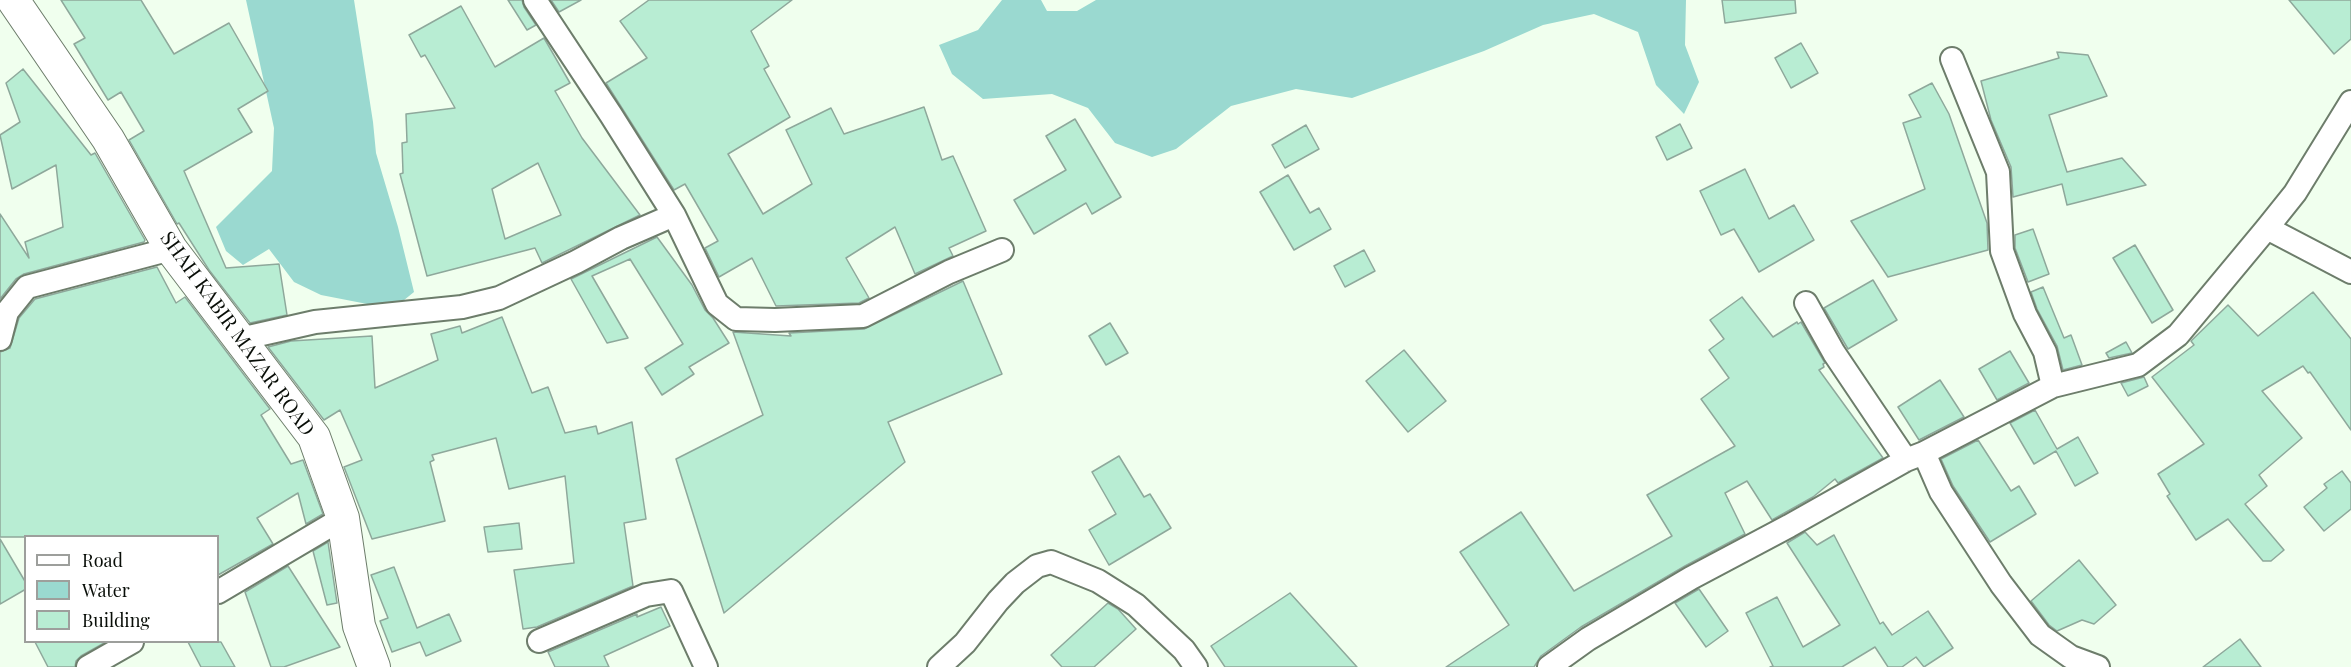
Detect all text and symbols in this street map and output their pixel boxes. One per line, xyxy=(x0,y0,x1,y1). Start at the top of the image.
street label: SHAH KABIR MAZAR ROAD xyxy=(155,227,319,441)
legend xyxy=(24,535,219,643)
text: Road xyxy=(82,548,123,572)
text: Water xyxy=(82,578,130,602)
text: Building xyxy=(82,608,150,632)

